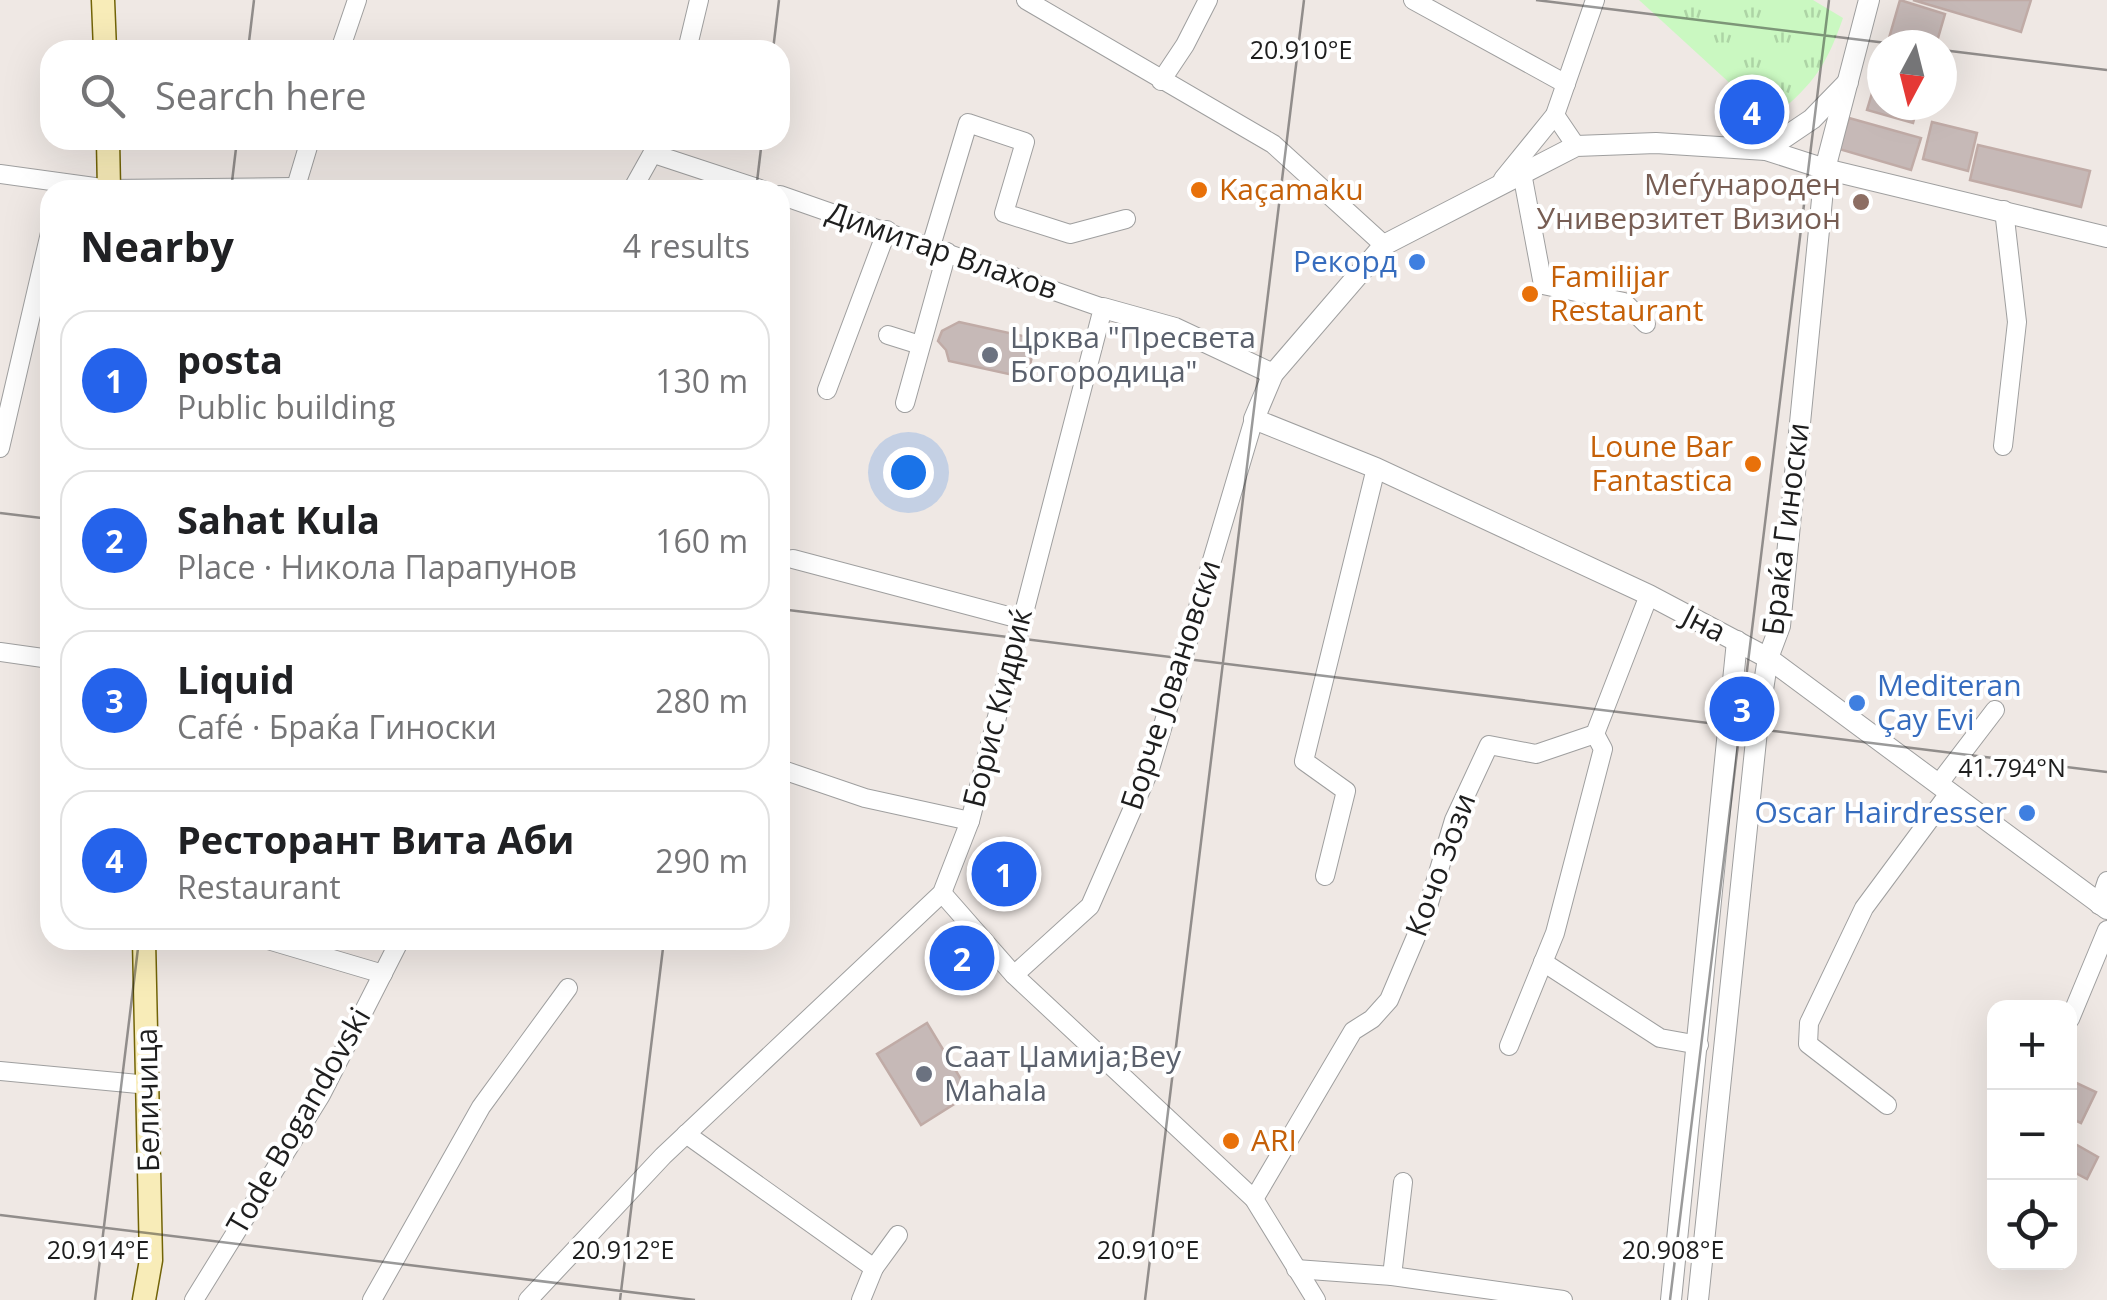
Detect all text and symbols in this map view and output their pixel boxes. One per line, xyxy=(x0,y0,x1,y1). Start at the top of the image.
north arrow xyxy=(1867,30,1957,120)
text: 20.910°E xyxy=(1250,32,1352,66)
search box xyxy=(40,40,790,150)
icon: search xyxy=(75,68,130,123)
text: Search here xyxy=(155,69,367,121)
pin: 4 xyxy=(1720,74,1784,150)
place label: Меѓународен Универзитет Визион xyxy=(1536,163,1841,238)
place label: Kaçamaku xyxy=(1219,168,1364,209)
marker: Kaçamaku xyxy=(1188,179,1210,201)
street label: Димитар Влахов xyxy=(821,191,1063,308)
marker: Меѓународен Универзитет Визион xyxy=(1850,191,1872,213)
text: Nearby xyxy=(80,217,234,274)
text: 4 results xyxy=(623,224,750,267)
place label: Рекорд xyxy=(1293,240,1397,281)
marker: Рекорд xyxy=(1406,251,1428,273)
place label: Familijar Restaurant xyxy=(1550,255,1703,330)
marker: Familijar Restaurant xyxy=(1519,283,1541,305)
place label: Црква "Пресвета Богородица" xyxy=(1010,316,1256,391)
text: posta xyxy=(177,333,283,385)
marker: Црква "Пресвета Богородица" xyxy=(979,344,1001,366)
text: 1 xyxy=(105,359,124,402)
text: 130 m xyxy=(655,359,748,402)
text: Public building xyxy=(177,385,395,428)
street label: Браќа Гиноски xyxy=(1751,420,1818,638)
place label: Loune Bar Fantastica xyxy=(1590,425,1733,500)
your location xyxy=(883,447,934,498)
marker: Loune Bar Fantastica xyxy=(1742,453,1764,475)
text: Sahat Kula xyxy=(177,493,380,545)
text: 2 xyxy=(105,519,124,562)
text: 160 m xyxy=(655,519,748,562)
text: Place · Никола Парапунов xyxy=(177,545,577,588)
street label: Борче Јовановски xyxy=(1110,554,1229,815)
street label: Јна xyxy=(1673,593,1733,651)
street label: Борис Кидриќ xyxy=(952,603,1041,811)
text: Liquid xyxy=(177,653,295,705)
place label: Mediteran Çay Evi xyxy=(1877,664,2022,739)
pin: 3 xyxy=(1710,672,1774,746)
text: 3 xyxy=(105,679,124,722)
text: 280 m xyxy=(655,679,748,722)
marker: Mediteran Çay Evi xyxy=(1846,692,1868,714)
text: Café · Браќа Гиноски xyxy=(177,705,497,748)
text: 41.794°N xyxy=(1958,750,2066,784)
street label: Кочо Зози xyxy=(1395,787,1484,942)
place label: Oscar Hairdresser xyxy=(1754,791,2007,832)
marker: Oscar Hairdresser xyxy=(2016,802,2038,824)
text: Ресторант Вита Аби xyxy=(177,813,574,865)
pin: 1 xyxy=(972,836,1036,912)
text: 4 xyxy=(105,839,124,882)
text: 290 m xyxy=(655,839,748,882)
text: Restaurant xyxy=(177,865,341,908)
pin: 2 xyxy=(930,920,994,996)
street label: Tode Bogandovski xyxy=(216,999,379,1241)
map controls xyxy=(1987,1000,2077,1270)
button: + xyxy=(1987,1000,2077,1090)
street label: Беличица xyxy=(125,1028,168,1172)
place label: Саат Џамија;Bey Mahala xyxy=(944,1035,1182,1110)
marker: Саат Џамија;Bey Mahala xyxy=(913,1063,935,1085)
button: − xyxy=(1987,1090,2077,1180)
place label: ARI xyxy=(1251,1119,1297,1160)
marker: ARI xyxy=(1220,1130,1242,1152)
button: locate xyxy=(1987,1180,2077,1270)
text: 20.914°E xyxy=(47,1232,149,1266)
text: 20.912°E xyxy=(572,1232,674,1266)
text: 20.910°E xyxy=(1097,1232,1199,1266)
text: 20.908°E xyxy=(1622,1232,1724,1266)

